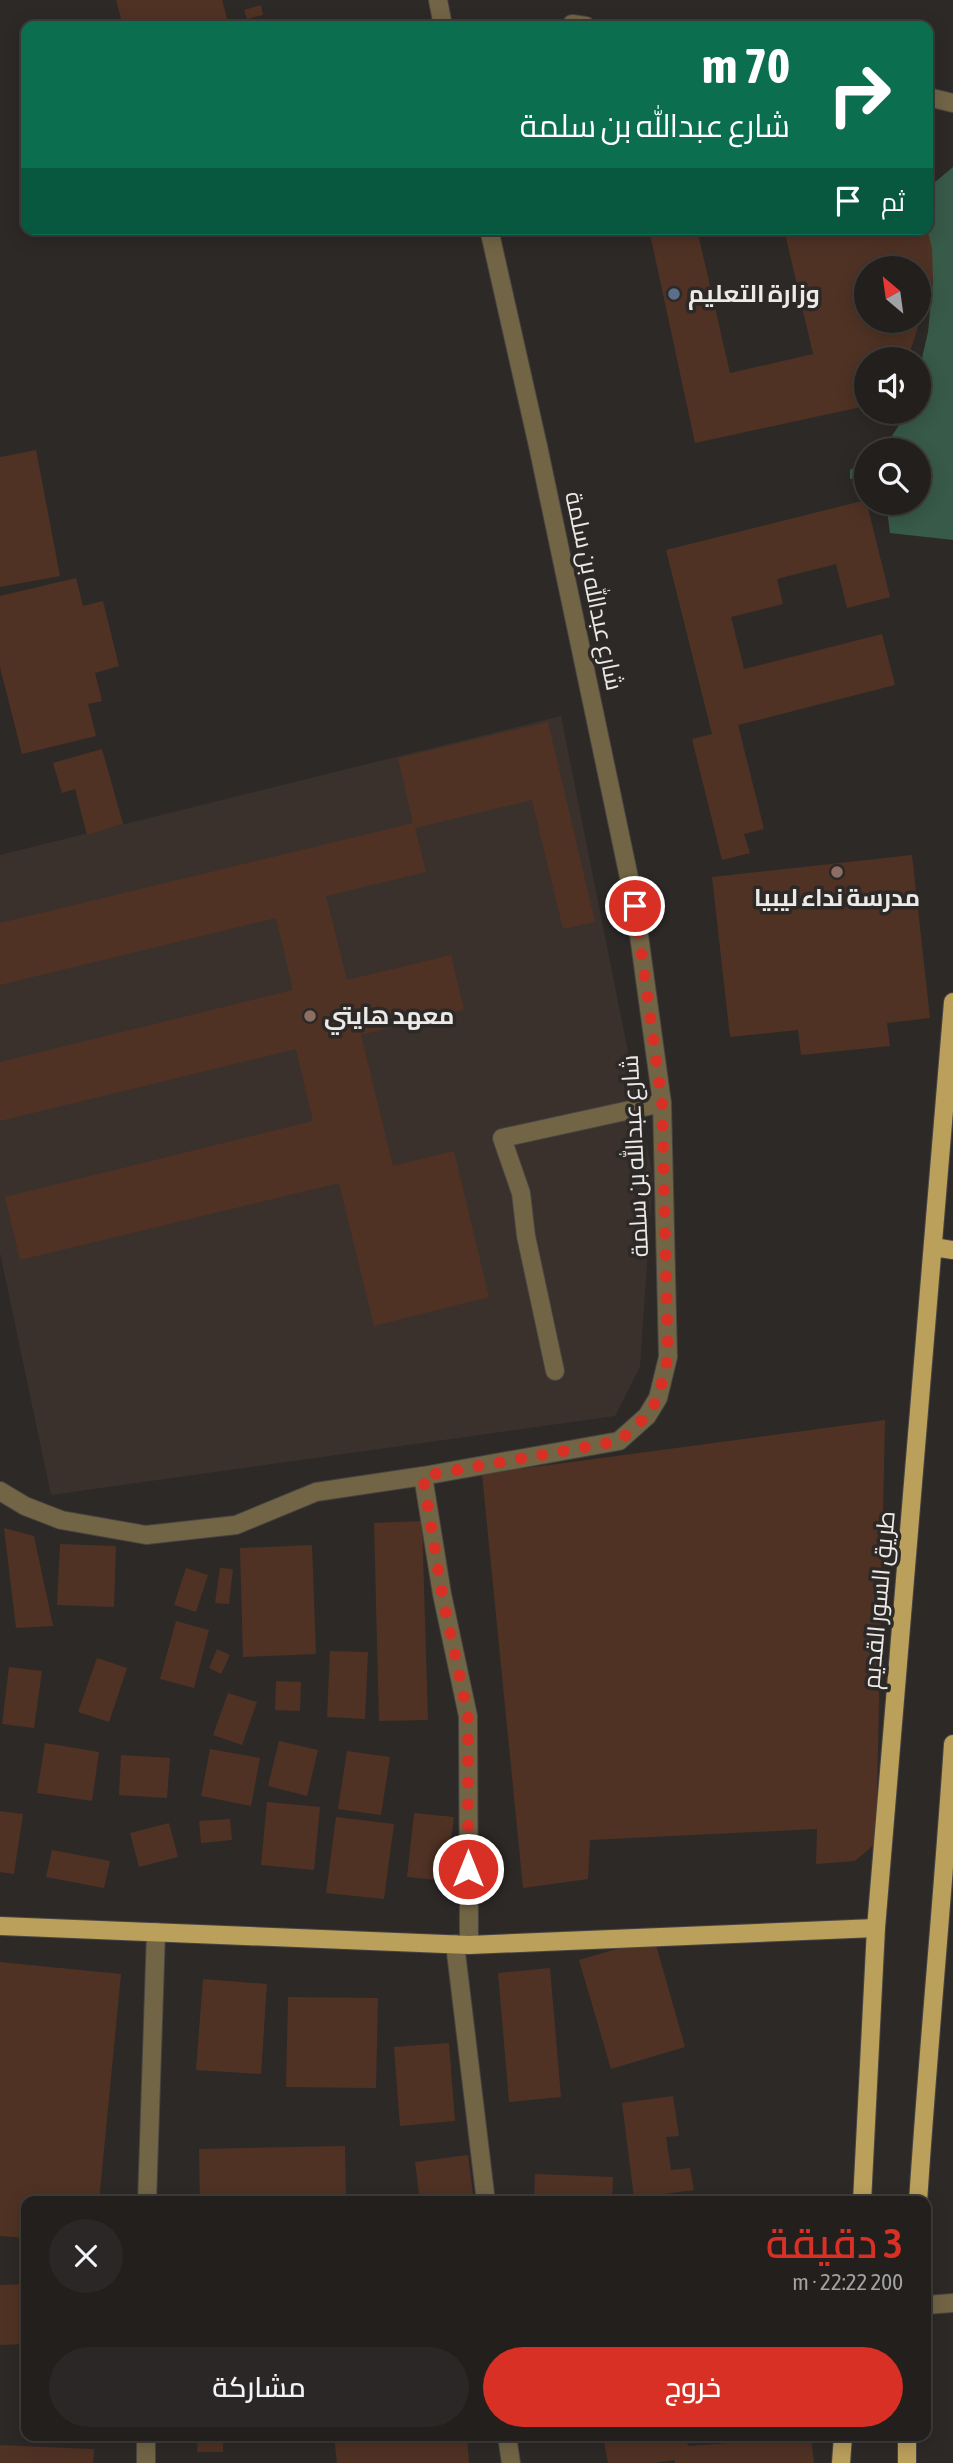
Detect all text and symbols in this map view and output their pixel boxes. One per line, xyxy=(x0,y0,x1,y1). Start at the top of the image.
text: 70 m xyxy=(702,37,790,93)
icon: right xyxy=(814,49,905,140)
text: شارع عبدالله بن سلمة xyxy=(520,107,790,144)
icon: arrive xyxy=(829,182,867,220)
text: ثم xyxy=(881,187,905,217)
north arrow xyxy=(854,256,931,332)
map controls xyxy=(854,256,931,515)
place label: وزارة التعليم xyxy=(688,280,820,310)
marker: وزارة التعليم xyxy=(666,286,682,302)
button: sound xyxy=(854,347,931,424)
button: search xyxy=(854,438,931,515)
street label: شارع عبدالله بن سلمة xyxy=(557,489,631,693)
marker: مدرسة نداء ليبيا xyxy=(829,864,845,880)
pin xyxy=(605,876,665,936)
place label: مدرسة نداء ليبيا xyxy=(754,884,920,912)
icon: arrive xyxy=(616,887,654,925)
place label: معهد هايتي xyxy=(324,1002,454,1035)
marker: معهد هايتي xyxy=(302,1008,318,1024)
street label: شارع عبدالله بن سلمة xyxy=(614,1054,656,1258)
street label: طريق السور القديم xyxy=(857,1510,903,1690)
position arrow xyxy=(431,1832,505,1906)
button: close xyxy=(49,2219,123,2293)
text: 3 دقيقة xyxy=(766,2219,903,2267)
text: 200 m · 22:22 xyxy=(792,2269,903,2295)
button: مشاركة xyxy=(49,2347,469,2427)
button: خروج xyxy=(483,2347,903,2427)

